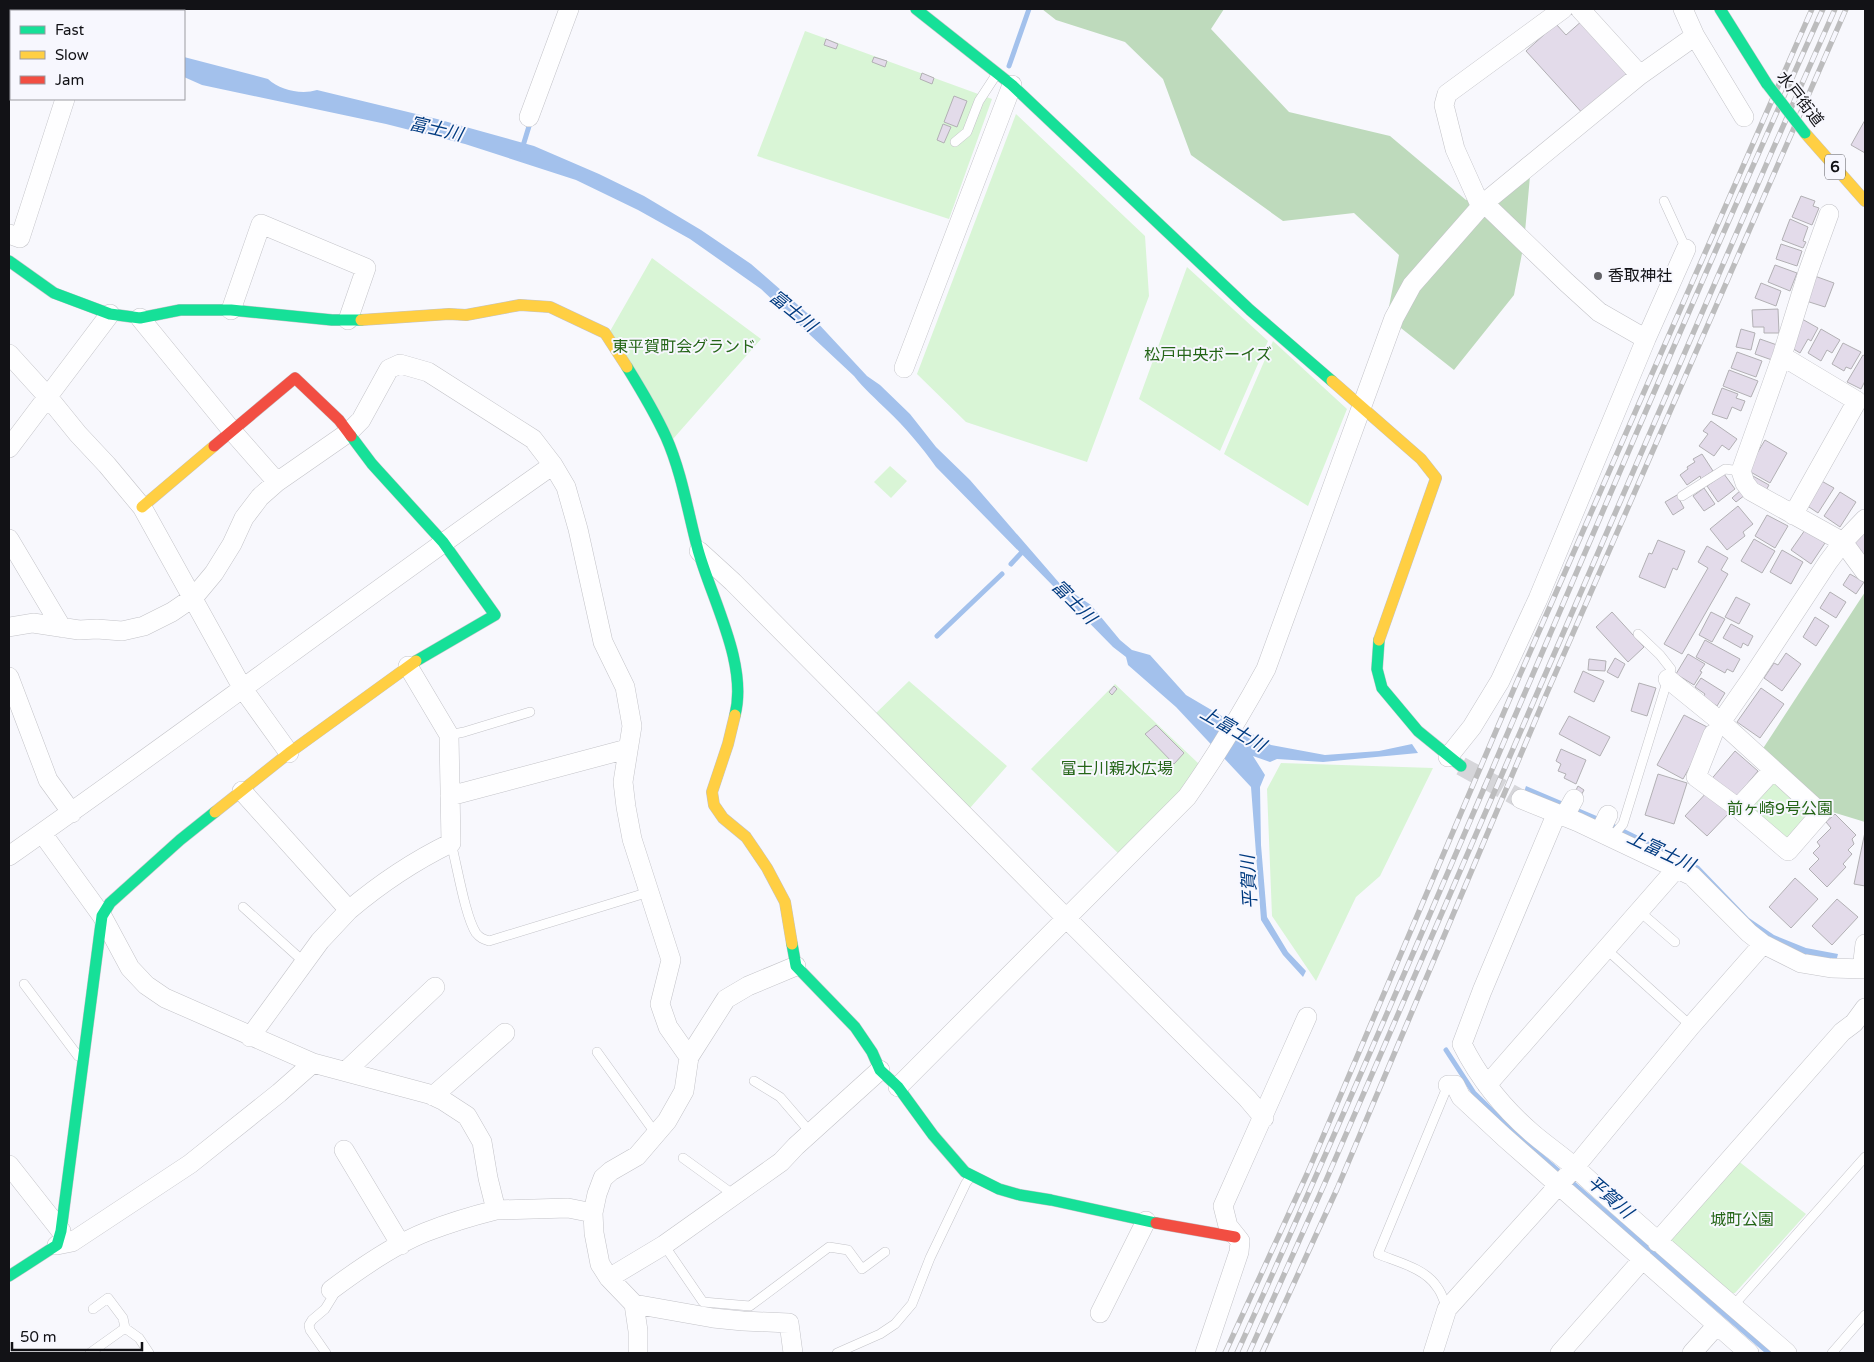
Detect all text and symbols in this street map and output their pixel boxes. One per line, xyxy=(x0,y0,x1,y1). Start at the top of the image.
legend xyxy=(10,10,185,100)
text: Fast xyxy=(55,21,85,39)
text: Slow xyxy=(55,46,89,64)
street label: 水戸街道 xyxy=(1772,68,1828,130)
text: Jam xyxy=(55,71,84,89)
water label: 富士川 xyxy=(407,112,467,146)
road number: 6 xyxy=(1825,154,1845,180)
place label: 香取神社 xyxy=(1608,266,1672,286)
marker: 香取神社 xyxy=(1592,270,1604,282)
water label: 富士川 xyxy=(765,285,822,338)
park label: 東平賀町会グランド xyxy=(612,337,756,357)
park label: 松戸中央ボーイズ xyxy=(1144,345,1272,365)
water label: 富士川 xyxy=(1047,575,1102,630)
water label: 上富士川 xyxy=(1196,701,1271,758)
park label: 富士川親水広場 xyxy=(1061,759,1173,779)
park label: 前ヶ崎9号公園 xyxy=(1727,799,1833,819)
water label: 上富士川 xyxy=(1624,826,1700,877)
water label: 平賀川 xyxy=(1236,852,1261,910)
water label: 平賀川 xyxy=(1582,1171,1639,1224)
park label: 城町公園 xyxy=(1710,1210,1774,1230)
scale bar xyxy=(12,1320,142,1352)
text: 50 m xyxy=(20,1328,57,1346)

